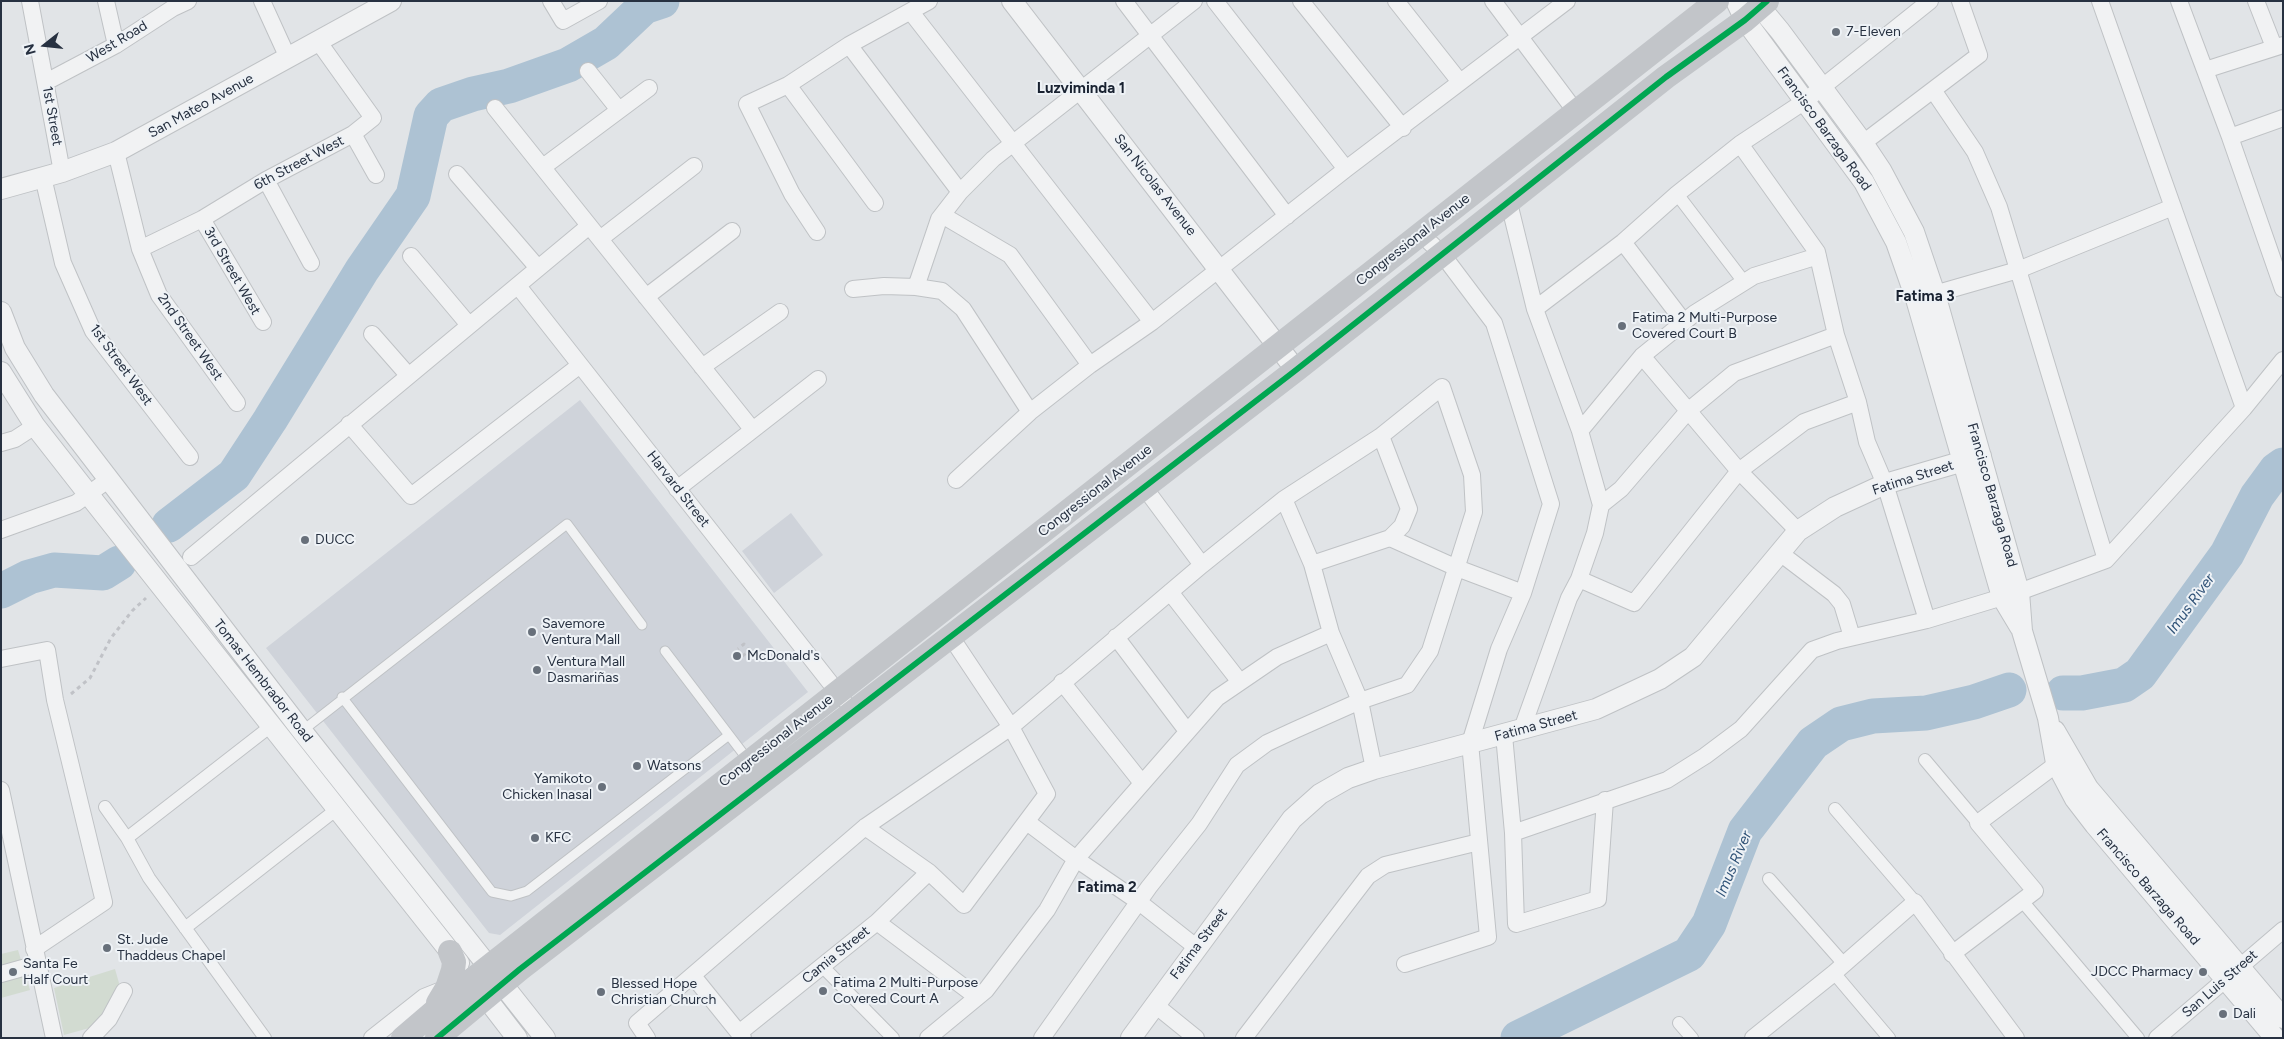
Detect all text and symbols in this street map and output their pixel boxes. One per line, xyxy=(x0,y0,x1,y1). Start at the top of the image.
street label: West Road xyxy=(84,17,150,67)
north arrow xyxy=(20,20,70,70)
place label: 7-Eleven xyxy=(1846,24,1901,40)
marker: 7-Eleven xyxy=(1830,26,1842,38)
text: N xyxy=(20,42,40,57)
street label: Francisco Barzaga Road xyxy=(1773,64,1875,194)
street label: San Mateo Avenue xyxy=(145,70,257,142)
district label: Luzviminda 1 xyxy=(1037,80,1125,98)
street label: 1st Street xyxy=(38,85,66,147)
street label: San Nicolas Avenue xyxy=(1110,131,1200,239)
street label: 6th Street West xyxy=(251,132,347,194)
street label: Congressional Avenue xyxy=(1353,190,1473,290)
street label: 3rd Street West xyxy=(200,224,264,318)
district label: Fatima 3 xyxy=(1895,288,1955,306)
street label: 2nd Street West xyxy=(154,290,226,384)
place label: Fatima 2 Multi-Purpose Covered Court B xyxy=(1632,310,1777,342)
marker: Fatima 2 Multi-Purpose Covered Court B xyxy=(1616,320,1628,332)
street label: 1st Street West xyxy=(86,321,156,409)
street label: Francisco Barzaga Road xyxy=(1963,421,2021,569)
street label: Congressional Avenue xyxy=(1035,441,1155,541)
street label: Harvard Street xyxy=(643,447,713,531)
street label: Fatima Street xyxy=(1870,457,1956,499)
place label: DUCC xyxy=(315,532,355,548)
marker: DUCC xyxy=(299,534,311,546)
water label: Imus River xyxy=(2163,570,2219,638)
street label: Tomas Hembrador Road xyxy=(210,616,316,746)
place label: Savemore Ventura Mall xyxy=(542,616,620,648)
marker: Savemore Ventura Mall xyxy=(526,626,538,638)
place label: McDonald's xyxy=(747,648,820,664)
marker: McDonald's xyxy=(731,650,743,662)
place label: Ventura Mall Dasmariñas xyxy=(547,654,625,686)
marker: Ventura Mall Dasmariñas xyxy=(531,664,543,676)
street label: Congressional Avenue xyxy=(716,691,836,791)
street label: Fatima Street xyxy=(1493,707,1579,745)
place label: Watsons xyxy=(647,758,701,774)
marker: Watsons xyxy=(631,760,643,772)
place label: Yamikoto Chicken Inasal xyxy=(502,771,592,804)
marker: Yamikoto Chicken Inasal xyxy=(596,781,608,793)
street label: Francisco Barzaga Road xyxy=(2093,825,2203,949)
water label: Imus River xyxy=(1712,828,1756,900)
place label: KFC xyxy=(545,830,571,846)
marker: KFC xyxy=(529,832,541,844)
district label: Fatima 2 xyxy=(1077,879,1137,897)
street label: Fatima Street xyxy=(1167,905,1231,983)
street label: Camia Street xyxy=(799,923,873,987)
place label: St. Jude Thaddeus Chapel xyxy=(117,932,226,964)
marker: St. Jude Thaddeus Chapel xyxy=(101,942,113,954)
street label: San Luis Street xyxy=(2179,947,2261,1021)
place label: Santa Fe Half Court xyxy=(23,956,88,989)
place label: JDCC Pharmacy xyxy=(2091,964,2193,980)
marker: Santa Fe Half Court xyxy=(7,966,19,978)
marker: JDCC Pharmacy xyxy=(2197,966,2209,978)
place label: Fatima 2 Multi-Purpose Covered Court A xyxy=(833,975,978,1008)
place label: Blessed Hope Christian Church xyxy=(611,976,716,1009)
marker: Fatima 2 Multi-Purpose Covered Court A xyxy=(817,985,829,997)
marker: Blessed Hope Christian Church xyxy=(595,986,607,998)
place label: Dali xyxy=(2233,1006,2256,1022)
marker: Dali xyxy=(2217,1008,2229,1020)

